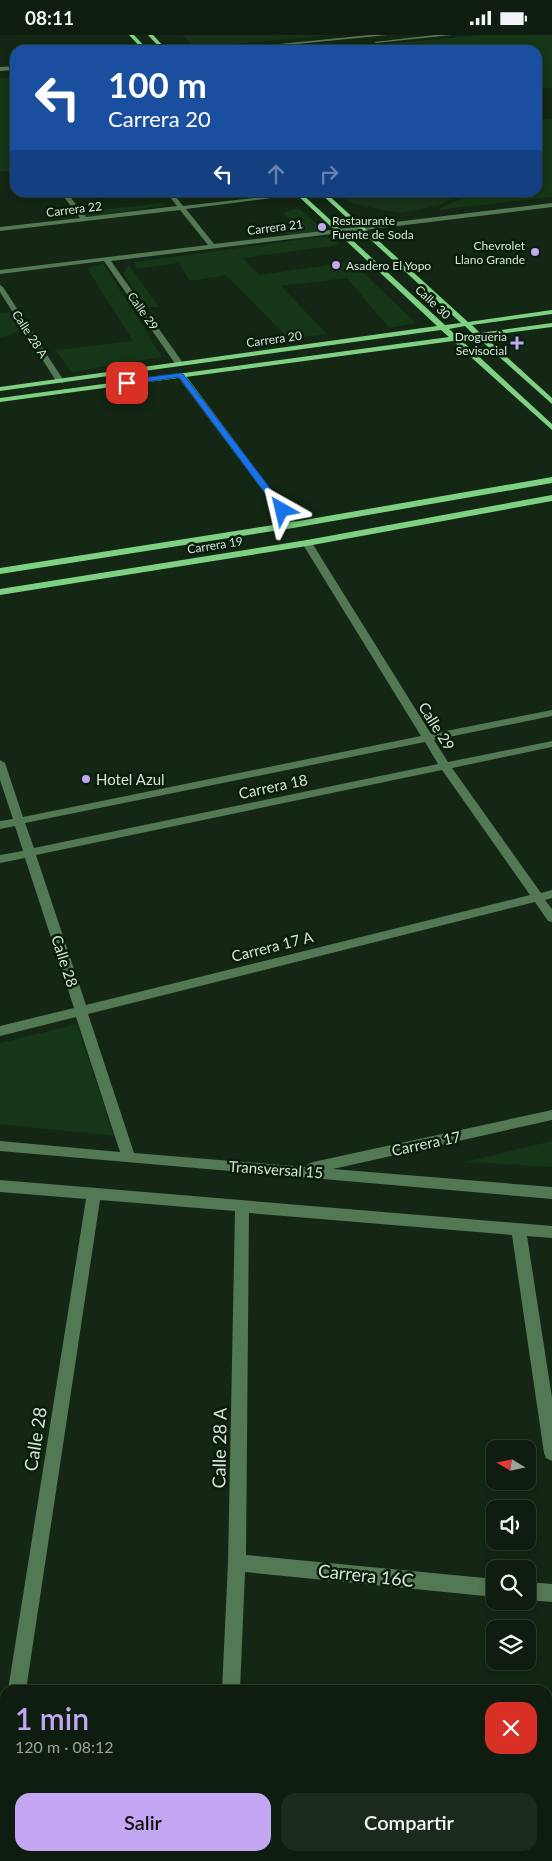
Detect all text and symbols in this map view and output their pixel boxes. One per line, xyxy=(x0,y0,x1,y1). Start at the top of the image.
text: 08:11 xyxy=(25,6,74,29)
text: 100 m xyxy=(108,63,207,105)
icon: left xyxy=(25,65,90,130)
text: Carrera 20 xyxy=(108,105,211,132)
icon: left xyxy=(209,160,237,188)
icon: ahead xyxy=(262,160,290,188)
icon: right xyxy=(315,160,343,188)
street label: Carrera 22 xyxy=(45,198,103,220)
place label: Restaurante Fuente de Soda xyxy=(332,213,414,242)
street label: Carrera 21 xyxy=(246,216,304,238)
marker: Restaurante Fuente de Soda xyxy=(316,221,328,233)
place label: Chevrolet Llano Grande xyxy=(455,238,526,267)
marker: Chevrolet Llano Grande xyxy=(529,246,541,258)
place label: Asadero El Yopo xyxy=(346,258,431,273)
marker: Asadero El Yopo xyxy=(330,259,342,271)
street label: Calle 30 xyxy=(412,282,454,322)
street label: Calle 29 xyxy=(125,289,161,333)
street label: Calle 28 A xyxy=(9,307,51,361)
street label: Carrera 20 xyxy=(245,328,303,350)
place label: Drogueria Sevisocial xyxy=(455,329,507,358)
marker: Drogueria Sevisocial xyxy=(511,337,523,349)
pin xyxy=(106,362,148,404)
icon: arrive xyxy=(113,369,141,397)
position arrow xyxy=(255,483,307,535)
street label: Carrera 19 xyxy=(186,533,244,557)
street label: Calle 29 xyxy=(415,698,459,754)
place label: Hotel Azul xyxy=(96,770,165,788)
street label: Carrera 18 xyxy=(237,770,309,802)
marker: Hotel Azul xyxy=(80,773,92,785)
street label: Carrera 17 A xyxy=(229,927,316,965)
street label: Calle 28 xyxy=(48,933,82,989)
street label: Carrera 17 xyxy=(390,1127,462,1159)
street label: Transversal 15 xyxy=(228,1157,324,1181)
street label: Calle 28 xyxy=(19,1405,51,1473)
street label: Calle 28 A xyxy=(207,1407,231,1489)
north arrow xyxy=(486,1440,536,1490)
map controls xyxy=(486,1440,536,1670)
button: sound xyxy=(486,1500,536,1550)
street label: Carrera 16C xyxy=(317,1559,415,1591)
button: search xyxy=(486,1560,536,1610)
button: layers xyxy=(486,1620,536,1670)
text: 1 min xyxy=(15,1700,89,1736)
button: close xyxy=(485,1702,537,1754)
text: 120 m · 08:12 xyxy=(15,1737,114,1756)
button: Salir xyxy=(15,1793,271,1851)
button: Compartir xyxy=(281,1793,537,1851)

